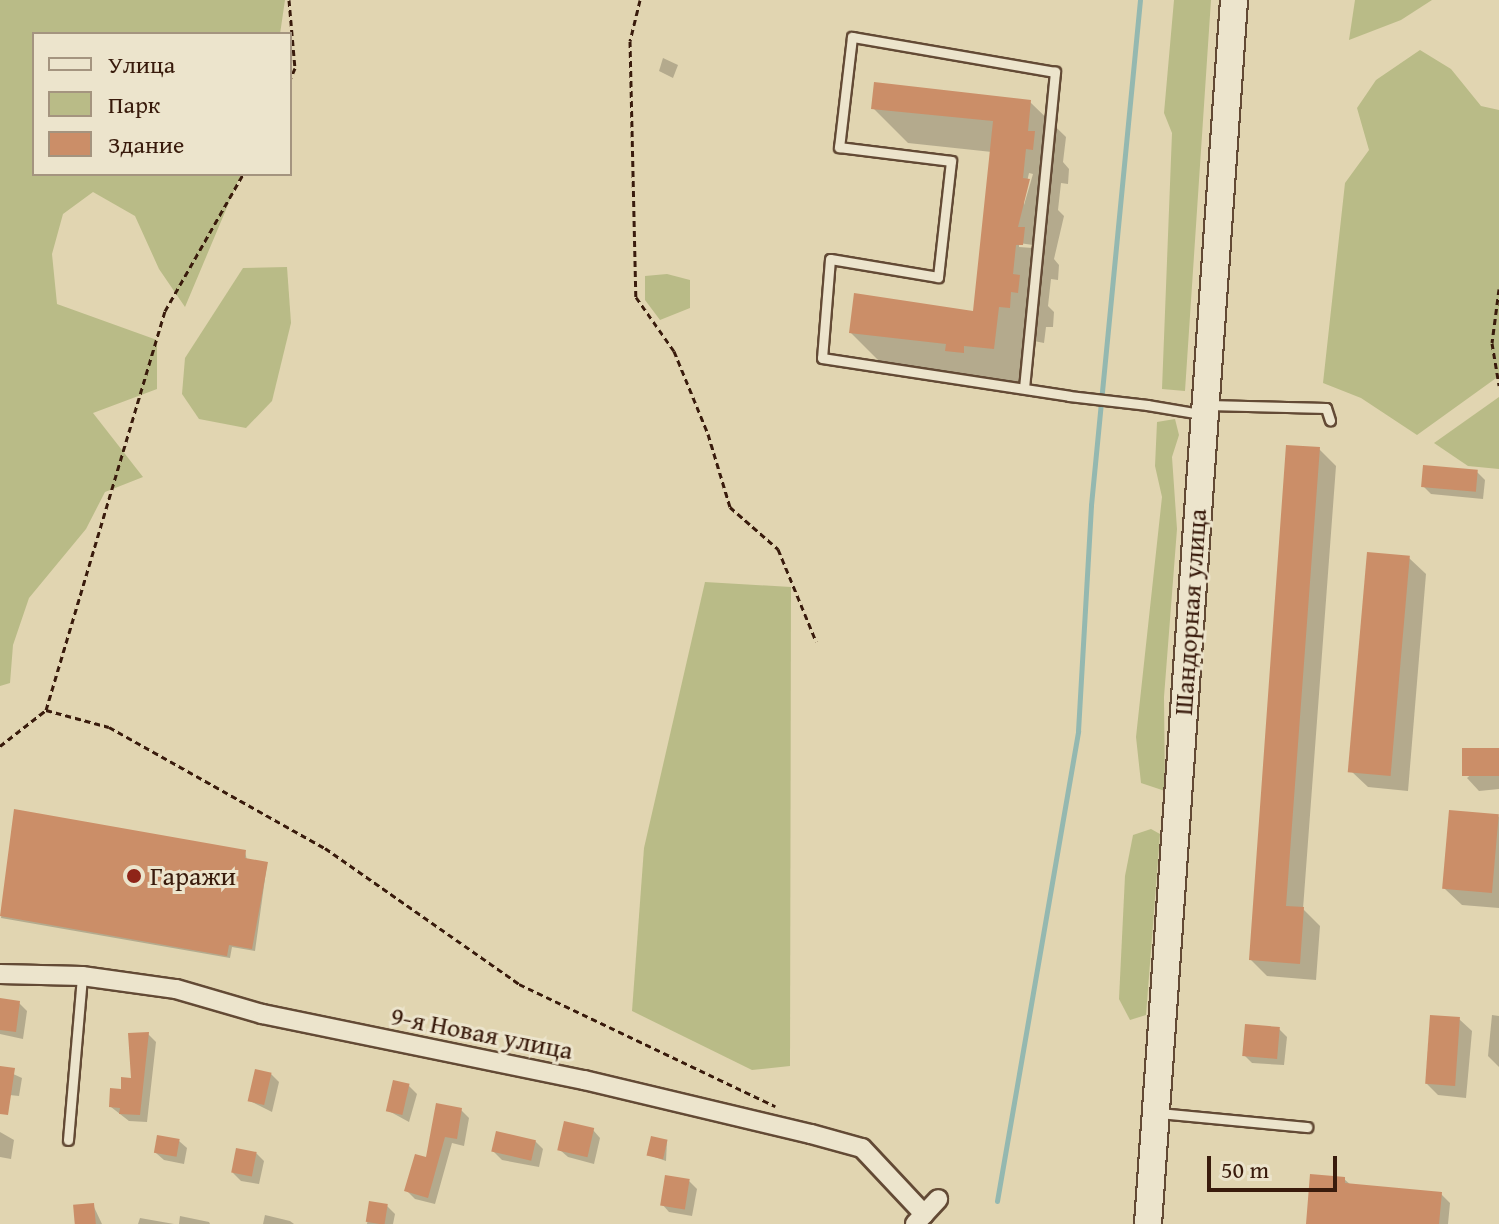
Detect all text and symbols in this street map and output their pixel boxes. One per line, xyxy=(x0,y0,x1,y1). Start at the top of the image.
legend xyxy=(32,32,292,176)
text: Улица xyxy=(108,47,175,82)
text: Парк xyxy=(108,87,160,122)
text: Здание xyxy=(108,127,184,162)
street label: Шандорная улица xyxy=(1167,508,1213,716)
place label: Гаражи xyxy=(150,860,236,892)
marker: Гаражи xyxy=(125,867,143,885)
street label: 9-я Новая улица xyxy=(388,1000,576,1066)
scale bar xyxy=(1211,1140,1341,1190)
text: 50 m xyxy=(1221,1152,1269,1187)

